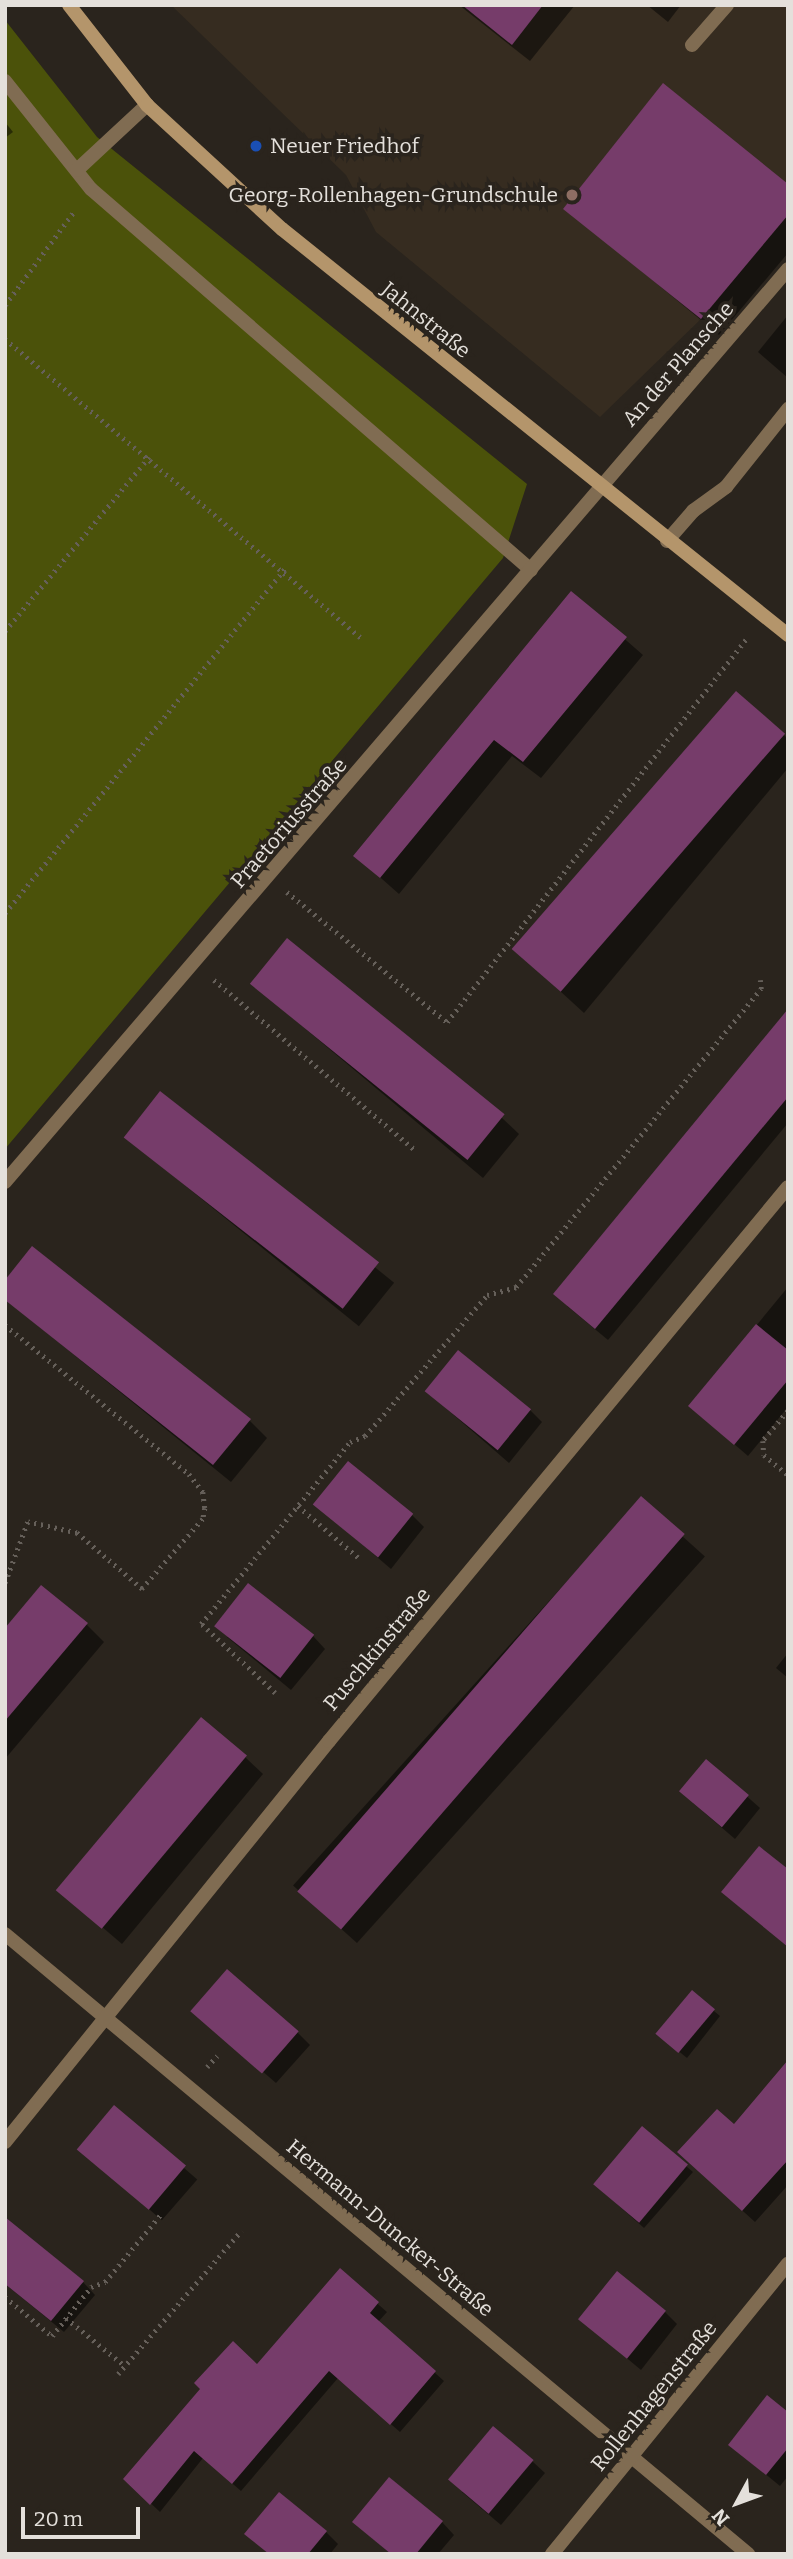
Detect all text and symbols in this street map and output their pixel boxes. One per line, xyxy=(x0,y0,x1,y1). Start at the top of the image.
place label: Neuer Friedhof xyxy=(270,133,419,159)
marker: Neuer Friedhof xyxy=(248,138,264,154)
place label: Georg-Rollenhagen-Grundschule xyxy=(229,182,558,208)
marker: Georg-Rollenhagen-Grundschule xyxy=(564,187,580,203)
street label: Jahnstraße xyxy=(376,277,476,363)
street label: An der Plansche xyxy=(617,296,739,432)
street label: Praetoriusstraße xyxy=(226,753,352,893)
street label: Puschkinstraße xyxy=(318,1582,436,1716)
street label: Hermann-Duncker-Straße xyxy=(281,2134,499,2322)
street label: Rollenhagenstraße xyxy=(586,2316,722,2476)
north arrow xyxy=(702,2468,772,2538)
scale bar xyxy=(24,2492,144,2536)
text: N xyxy=(707,2504,734,2530)
text: 20 m xyxy=(34,2506,83,2532)

